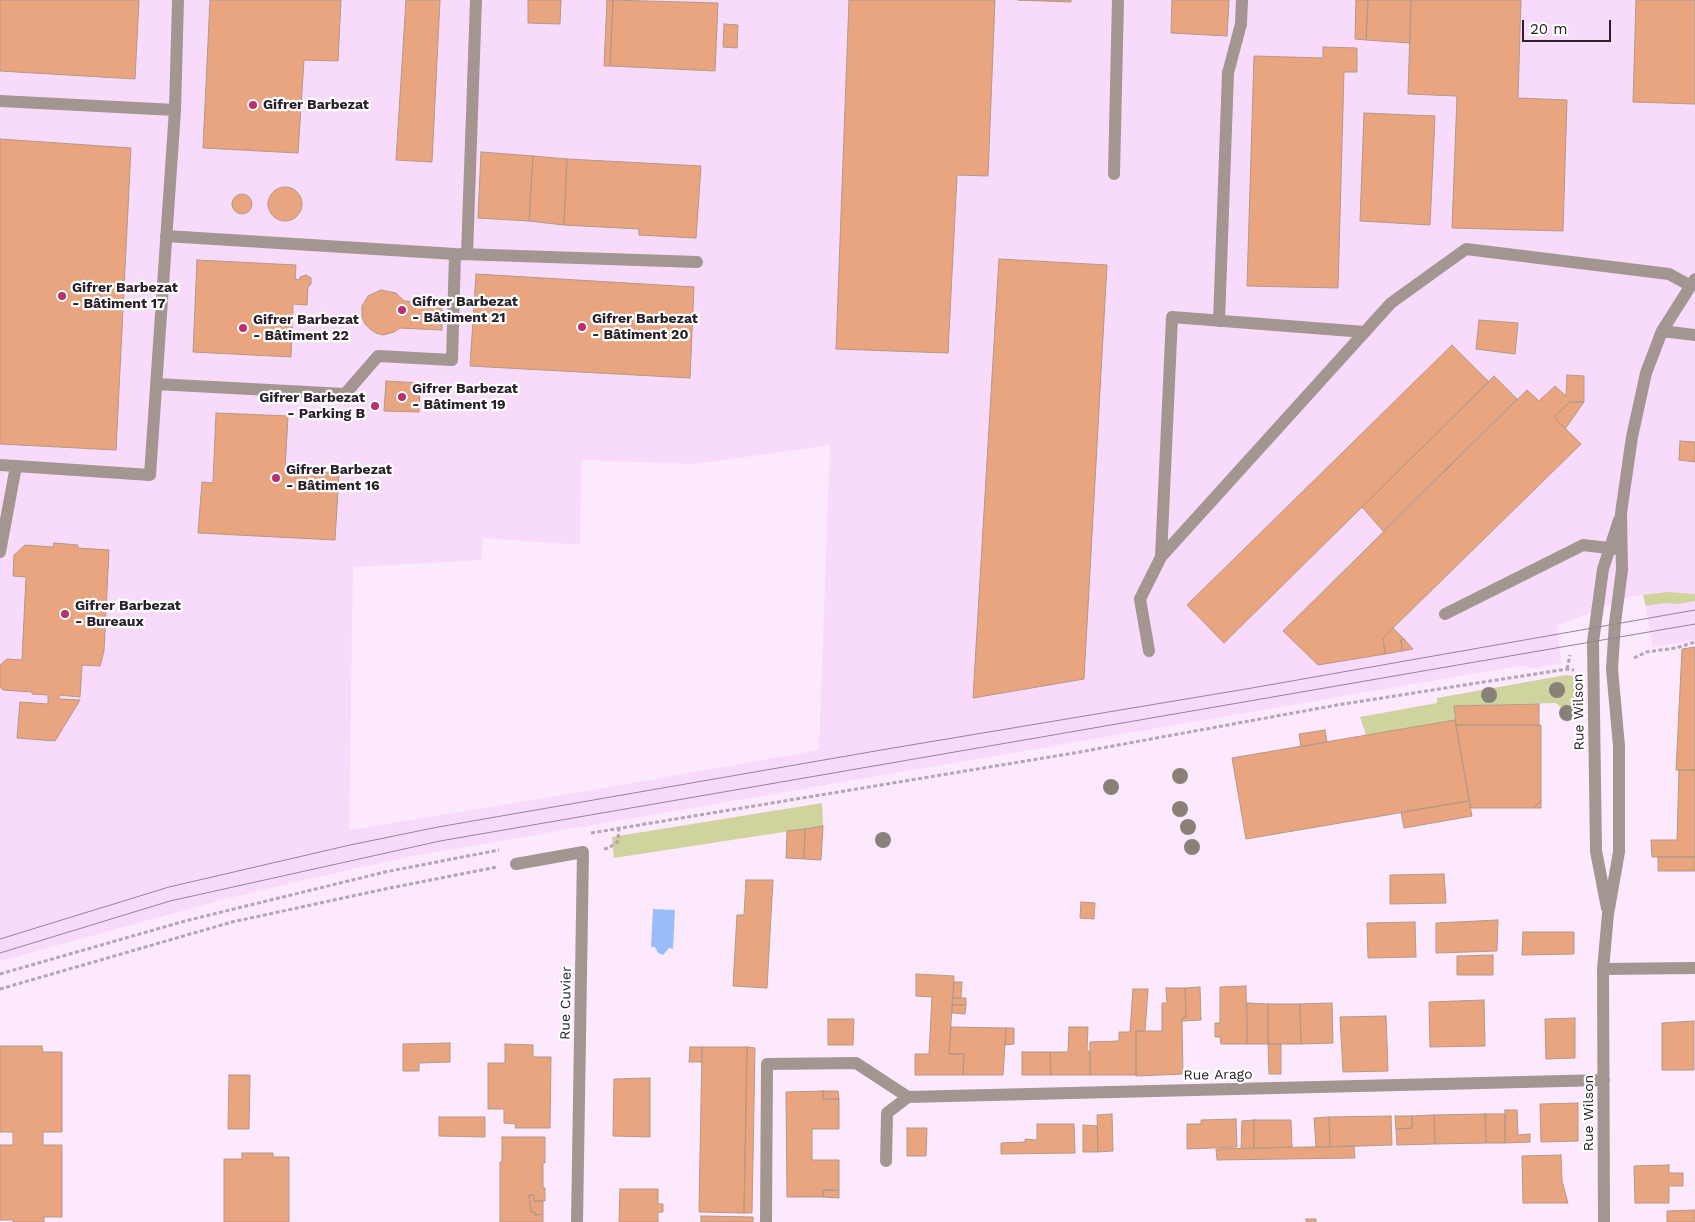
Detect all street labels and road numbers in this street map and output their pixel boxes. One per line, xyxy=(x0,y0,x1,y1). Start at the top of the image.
street label: Rue Wilson xyxy=(1570,674,1588,750)
street label: Rue Cuvier xyxy=(557,966,575,1040)
street label: Rue Arago xyxy=(1183,1066,1253,1084)
street label: Rue Wilson xyxy=(1581,1075,1597,1151)

